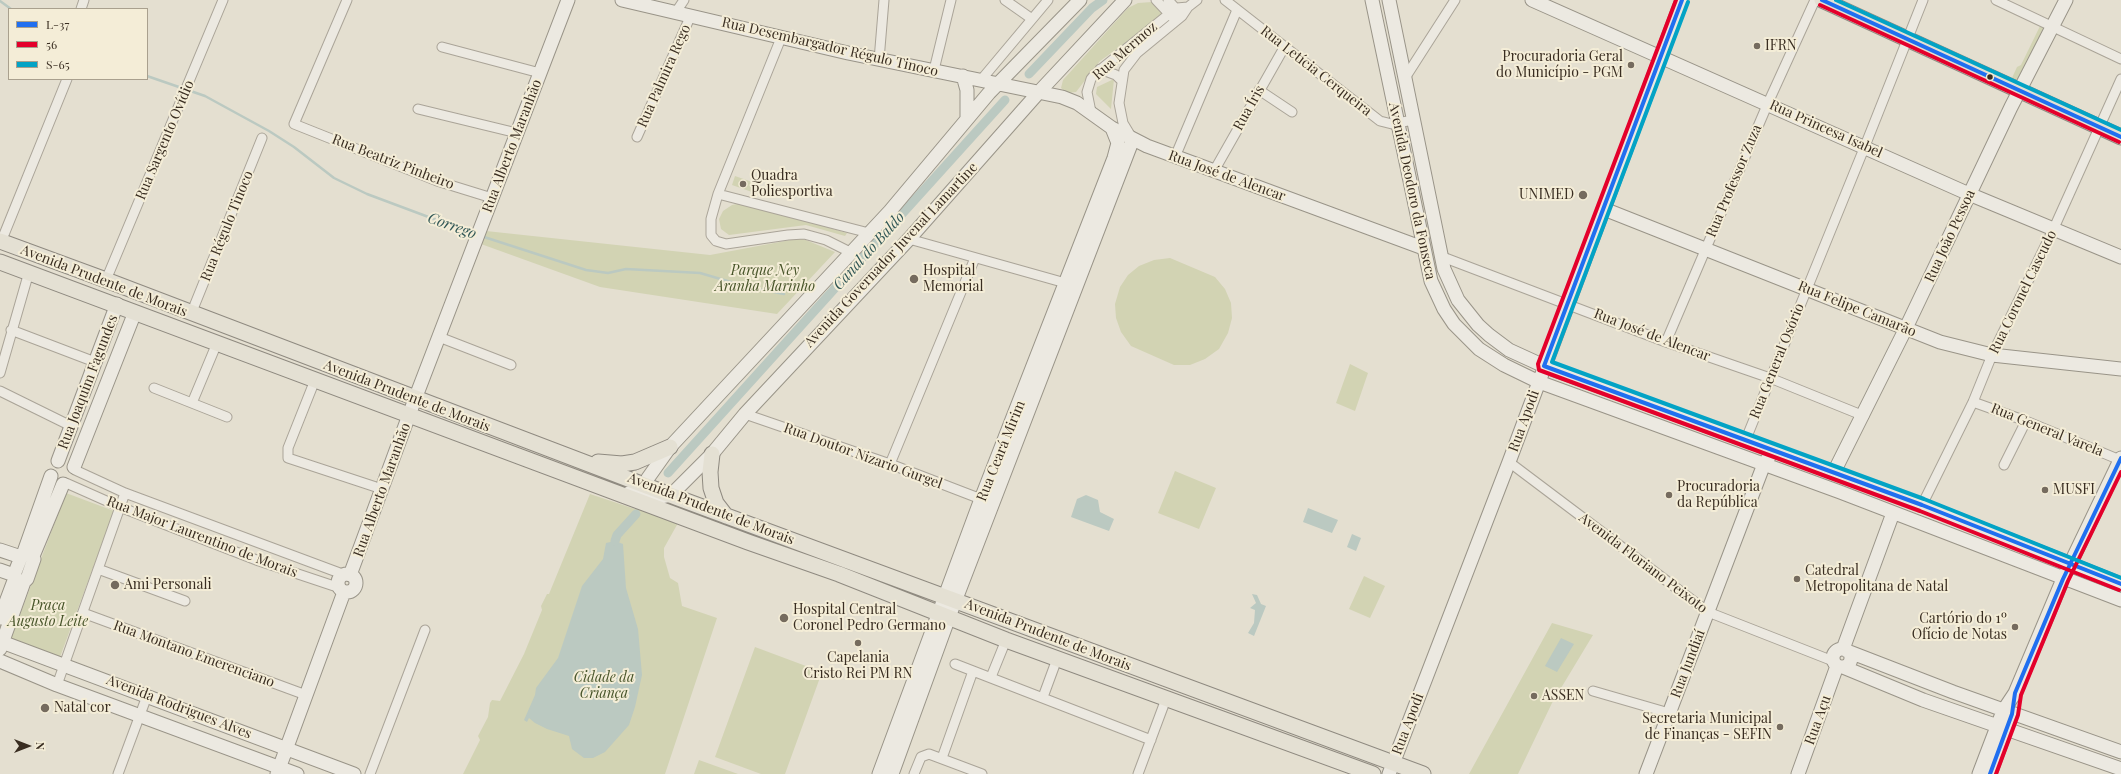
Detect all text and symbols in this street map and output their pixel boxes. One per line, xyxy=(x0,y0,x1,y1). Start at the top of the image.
legend xyxy=(8,8,148,80)
street label: Rua Desembargador Régulo Tinoco xyxy=(720,14,940,80)
text: L-37 xyxy=(46,16,69,32)
street label: Rua Mermoz xyxy=(1089,19,1161,83)
street label: Rua Palmira Rego xyxy=(634,22,694,130)
street label: Rua Letícia Cerqueira xyxy=(1257,22,1375,120)
text: 56 xyxy=(46,36,57,52)
place label: IFRN xyxy=(1765,38,1797,54)
marker: IFRN xyxy=(1752,41,1762,51)
place label: Procuradoria Geral do Município - PGM xyxy=(1496,49,1623,82)
text: S-65 xyxy=(46,56,70,72)
marker: Procuradoria Geral do Município - PGM xyxy=(1626,60,1636,70)
unlabelled marker xyxy=(1985,72,1995,82)
street label: Rua Alberto Maranhão xyxy=(479,77,545,215)
street label: Rua Sargento Ovídio xyxy=(132,78,198,202)
street label: Rua Íris xyxy=(1230,82,1268,134)
street label: Rua Princesa Isabel xyxy=(1767,97,1885,161)
street label: Avenida Deodoro da Fonseca xyxy=(1385,101,1439,281)
street label: Rua Professor Zuza xyxy=(1703,122,1765,240)
street label: Rua Beatriz Pinheiro xyxy=(330,131,456,193)
street label: Rua José de Alencar xyxy=(1166,147,1288,205)
street label: Avenida Governador Juvenal Lamartine xyxy=(801,159,981,351)
street label: Rua Régulo Tinoco xyxy=(197,168,257,284)
place label: Quadra Poliesportiva xyxy=(751,168,833,200)
marker: Quadra Poliesportiva xyxy=(738,179,748,189)
place label: UNIMED xyxy=(1519,187,1574,203)
street label: Rua João Pessoa xyxy=(1921,187,1979,285)
marker: UNIMED xyxy=(1577,189,1589,201)
water label: Canal do Baldo xyxy=(829,208,909,294)
water label: Corrego xyxy=(425,209,479,243)
street label: Rua Coronel Cascudo xyxy=(1986,228,2060,356)
street label: Avenida Prudente de Morais xyxy=(18,241,190,321)
park label: Parque Ney Aranha Marinho xyxy=(715,263,815,296)
place label: Hospital Memorial xyxy=(923,263,983,296)
marker: Hospital Memorial xyxy=(908,273,920,285)
street label: Rua Felipe Camarão xyxy=(1795,278,1919,340)
street label: Rua General Osório xyxy=(1746,301,1808,421)
street label: Rua José de Alencar xyxy=(1591,305,1713,365)
street label: Rua Joaquim Fagundes xyxy=(55,312,121,452)
street label: Avenida Prudente de Morais xyxy=(321,356,493,436)
street label: Rua Apodi xyxy=(1505,388,1543,454)
street label: Rua Ceará Mirim xyxy=(973,398,1029,504)
street label: Rua General Varela xyxy=(1988,400,2106,460)
street label: Rua Doutor Nizario Gurgel xyxy=(781,419,945,493)
street label: Rua Alberto Maranhão xyxy=(350,421,414,559)
street label: Avenida Prudente de Morais xyxy=(625,469,797,549)
place label: Procuradoria da República xyxy=(1677,479,1760,512)
place label: MUSFI xyxy=(2053,482,2095,498)
marker: MUSFI xyxy=(2040,485,2050,495)
marker: Procuradoria da República xyxy=(1664,490,1674,500)
street label: Rua Major Laurentino de Morais xyxy=(104,493,300,581)
street label: Avenida Floriano Peixoto xyxy=(1575,509,1711,617)
place label: Catedral Metropolitana de Natal xyxy=(1805,563,1948,596)
marker: Catedral Metropolitana de Natal xyxy=(1792,574,1802,584)
place label: Ami Personali xyxy=(124,577,212,593)
marker: Ami Personali xyxy=(109,579,121,591)
street label: Avenida Prudente de Morais xyxy=(962,595,1134,675)
park label: Praça Augusto Leite xyxy=(8,598,88,630)
place label: Hospital Central Coronel Pedro Germano xyxy=(793,602,946,634)
place label: Cartório do 1º Ofício de Notas xyxy=(1912,611,2007,644)
marker: Hospital Central Coronel Pedro Germano xyxy=(778,612,790,624)
street label: Rua Montano Emerenciano xyxy=(111,617,277,691)
marker: Cartório do 1º Ofício de Notas xyxy=(2010,622,2020,632)
street label: Rua Jundiaí xyxy=(1667,627,1709,701)
marker: Capelania Cristo Rei PM RN xyxy=(853,638,863,648)
place label: Capelania Cristo Rei PM RN xyxy=(804,650,912,682)
park label: Cidade da Criança xyxy=(574,670,634,702)
street label: Avenida Rodrigues Alves xyxy=(104,672,254,742)
place label: ASSEN xyxy=(1542,688,1584,704)
street label: Rua Apodi xyxy=(1389,691,1427,757)
marker: ASSEN xyxy=(1529,691,1539,701)
street label: Rua Açu xyxy=(1801,693,1835,747)
place label: Natal cor xyxy=(54,700,111,716)
marker: Natal cor xyxy=(39,702,51,714)
place label: Secretaria Municipal de Finanças - SEFIN xyxy=(1642,711,1772,744)
marker: Secretaria Municipal de Finanças - SEFIN xyxy=(1775,722,1785,732)
north arrow xyxy=(8,726,48,766)
text: N xyxy=(33,742,48,750)

